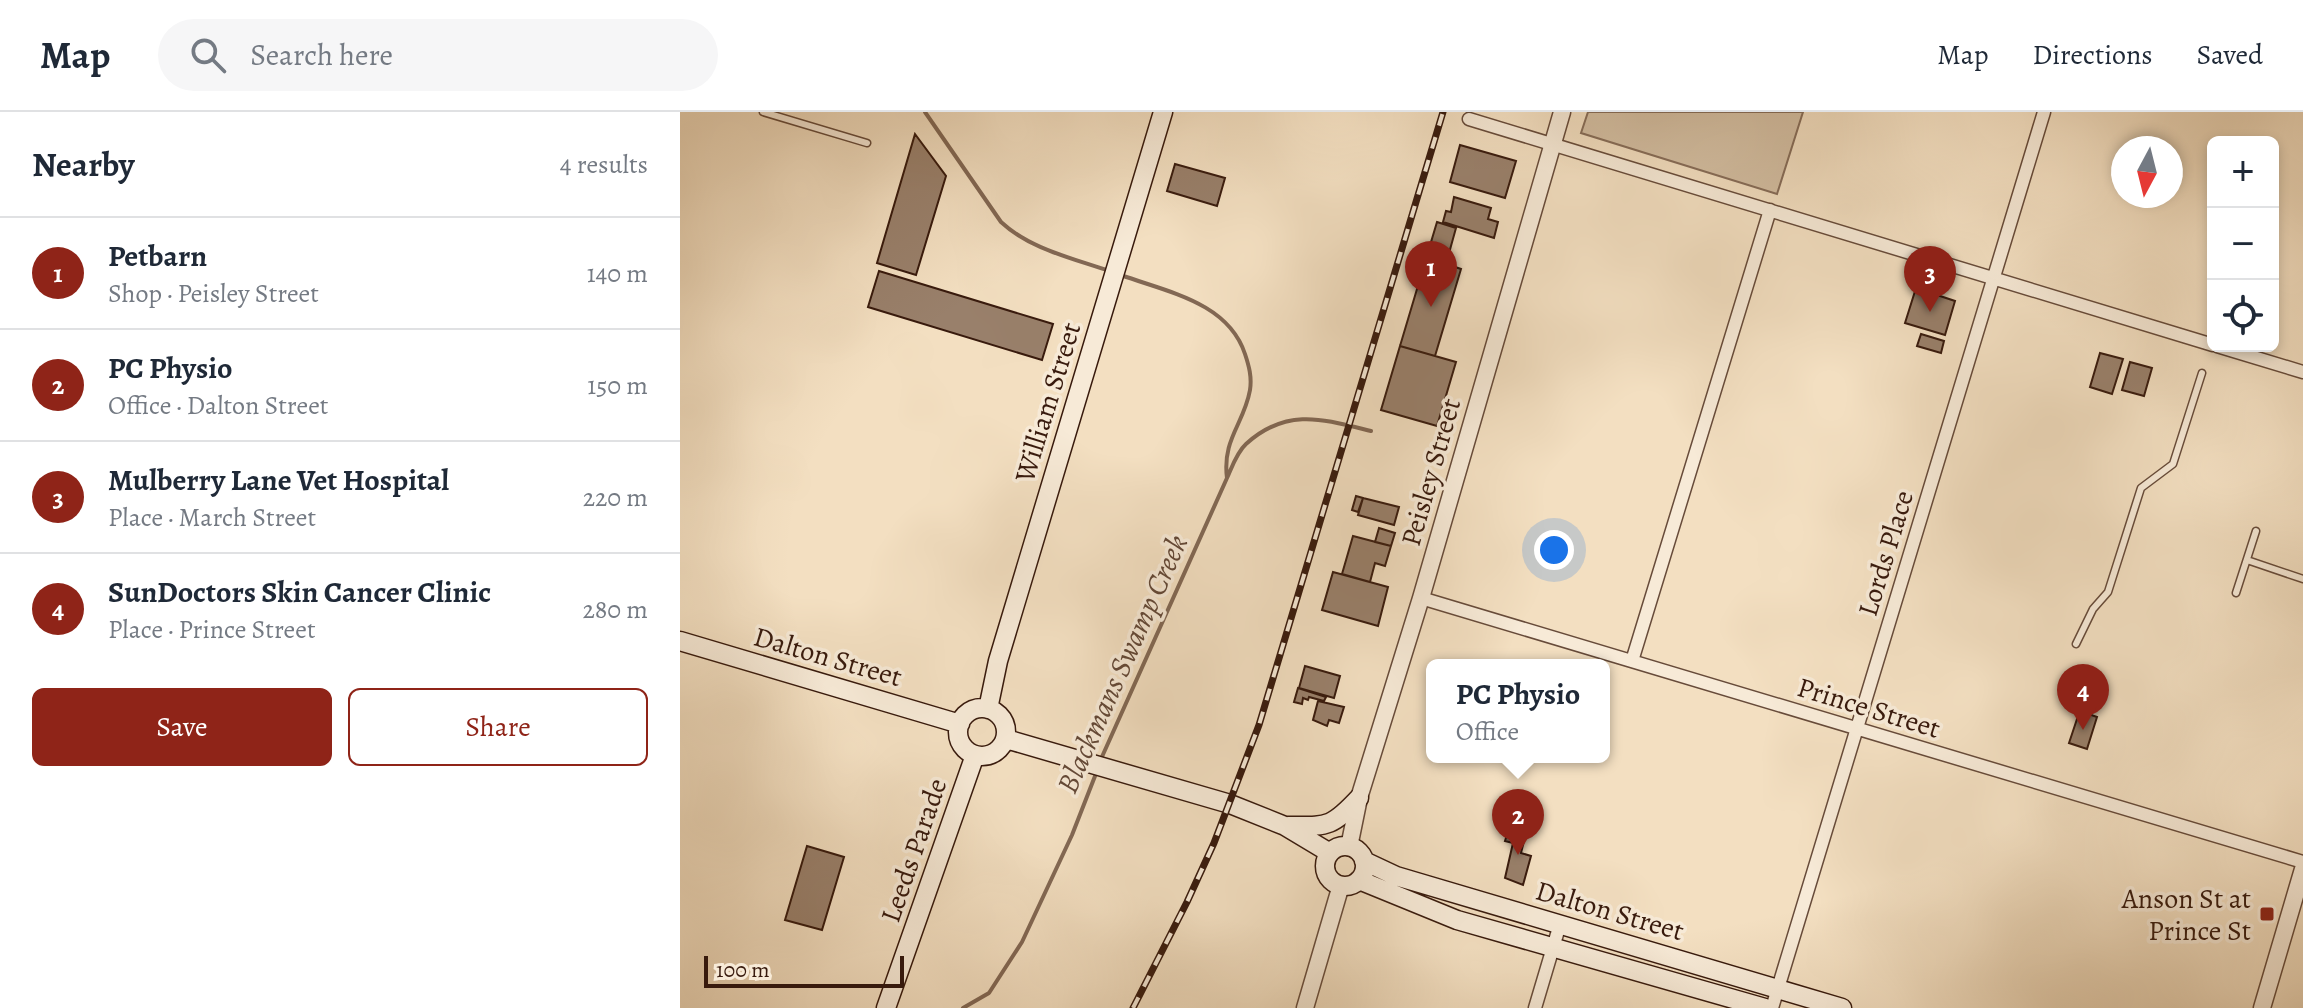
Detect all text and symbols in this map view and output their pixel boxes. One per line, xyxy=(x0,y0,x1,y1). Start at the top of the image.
search box xyxy=(158,19,718,91)
text: Map xyxy=(40,29,110,81)
icon: search xyxy=(186,33,230,77)
text: Search here xyxy=(250,35,393,75)
text: Map xyxy=(1937,36,1988,74)
text: Directions xyxy=(2032,36,2153,74)
text: Saved xyxy=(2197,36,2263,74)
north arrow xyxy=(2111,136,2183,208)
map controls xyxy=(2207,136,2279,352)
button: + xyxy=(2207,136,2279,208)
text: Nearby xyxy=(32,141,135,188)
text: 4 results xyxy=(560,147,648,182)
button: − xyxy=(2207,208,2279,280)
text: Petbarn xyxy=(108,236,207,276)
pin: 1 xyxy=(1405,241,1457,307)
pin: 3 xyxy=(1904,246,1956,312)
text: 1 xyxy=(53,256,63,291)
text: 140 m xyxy=(587,256,648,291)
text: Shop · Peisley Street xyxy=(108,276,319,311)
button: locate xyxy=(2207,280,2279,352)
street label: William Street xyxy=(1005,318,1090,488)
text: PC Physio xyxy=(108,348,233,388)
text: 2 xyxy=(52,368,64,403)
text: 150 m xyxy=(587,368,648,403)
text: Office · Dalton Street xyxy=(108,388,328,423)
street label: Peisley Street xyxy=(1392,394,1470,551)
text: Mulberry Lane Vet Hospital xyxy=(108,460,449,500)
text: 3 xyxy=(52,480,64,515)
text: 220 m xyxy=(583,480,648,515)
street label: Lords Place xyxy=(1849,486,1923,621)
text: Place · March Street xyxy=(108,500,316,535)
water label: Blackmans Swamp Creek xyxy=(1047,528,1197,800)
your location xyxy=(1534,530,1574,570)
text: SunDoctors Skin Cancer Clinic xyxy=(108,572,491,612)
text: 4 xyxy=(52,592,64,627)
text: 280 m xyxy=(582,592,648,627)
text: Place · Prince Street xyxy=(108,612,315,647)
street label: Dalton Street xyxy=(749,618,906,696)
popup xyxy=(1426,659,1610,763)
pin: 4 xyxy=(2057,664,2109,730)
street label: Prince Street xyxy=(1793,668,1945,748)
text: PC Physio xyxy=(1456,674,1580,714)
button: Save xyxy=(32,688,332,766)
button: Share xyxy=(348,688,648,766)
text: Office xyxy=(1456,714,1519,749)
street label: Leeds Parade xyxy=(872,773,956,927)
pin: 2 xyxy=(1492,789,1544,855)
street label: Dalton Street xyxy=(1531,872,1688,950)
place label: Anson St at Prince St xyxy=(2121,880,2251,950)
marker: Anson St at Prince St xyxy=(2258,905,2276,923)
scale bar xyxy=(704,952,904,988)
text: 100 m xyxy=(716,955,770,985)

